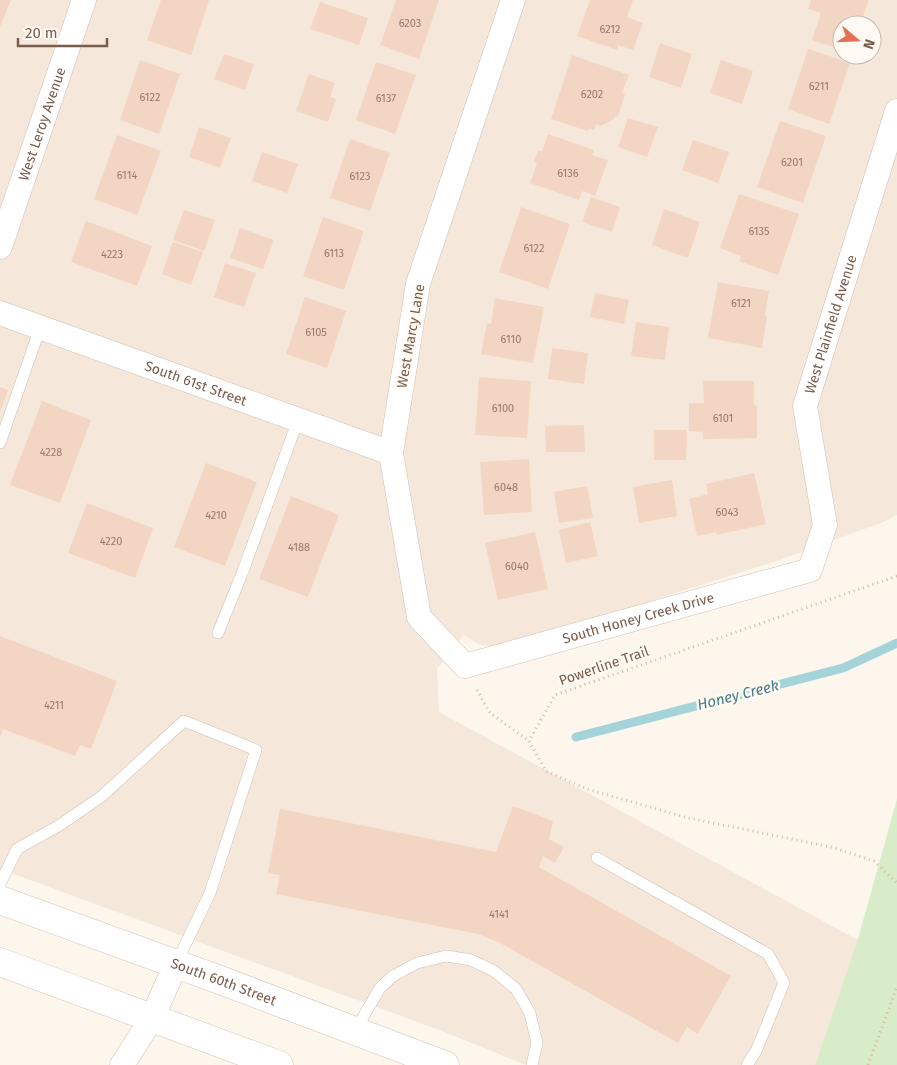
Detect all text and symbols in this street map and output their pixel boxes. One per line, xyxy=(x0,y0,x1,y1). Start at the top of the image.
scale bar xyxy=(18,15,106,47)
north arrow xyxy=(832,15,882,65)
house number: 6203 xyxy=(399,17,421,30)
house number: 6212 xyxy=(599,23,621,36)
text: 20 m xyxy=(25,24,58,42)
text: N xyxy=(859,37,878,51)
street label: West Leroy Avenue xyxy=(15,65,69,183)
house number: 6211 xyxy=(809,80,829,93)
house number: 6202 xyxy=(581,88,603,101)
house number: 6122 xyxy=(140,91,160,104)
house number: 6137 xyxy=(376,92,396,105)
house number: 6201 xyxy=(781,156,803,169)
house number: 6136 xyxy=(557,167,579,180)
house number: 6114 xyxy=(117,169,137,182)
house number: 6123 xyxy=(350,170,370,183)
house number: 6135 xyxy=(748,225,770,238)
house number: 6122 xyxy=(524,242,544,255)
house number: 6113 xyxy=(324,247,344,260)
house number: 4223 xyxy=(101,248,123,261)
street label: West Plainfield Avenue xyxy=(801,253,860,396)
street label: West Marcy Lane xyxy=(393,283,429,389)
house number: 6121 xyxy=(731,297,751,310)
house number: 6105 xyxy=(305,326,327,339)
house number: 6110 xyxy=(501,333,521,346)
street label: South 61st Street xyxy=(143,357,250,410)
house number: 6100 xyxy=(492,402,514,415)
house number: 6101 xyxy=(713,412,733,425)
house number: 4228 xyxy=(40,446,62,459)
house number: 6048 xyxy=(494,481,518,494)
house number: 6043 xyxy=(715,506,739,519)
house number: 4210 xyxy=(205,509,227,522)
house number: 4220 xyxy=(100,535,122,548)
house number: 4188 xyxy=(288,541,310,554)
house number: 6040 xyxy=(505,560,529,573)
street label: South Honey Creek Drive xyxy=(560,589,716,647)
street label: Powerline Trail xyxy=(557,643,651,689)
water label: Honey Creek xyxy=(695,676,781,714)
house number: 4211 xyxy=(44,699,64,712)
house number: 4141 xyxy=(489,908,509,921)
street label: South 60th Street xyxy=(168,954,280,1009)

